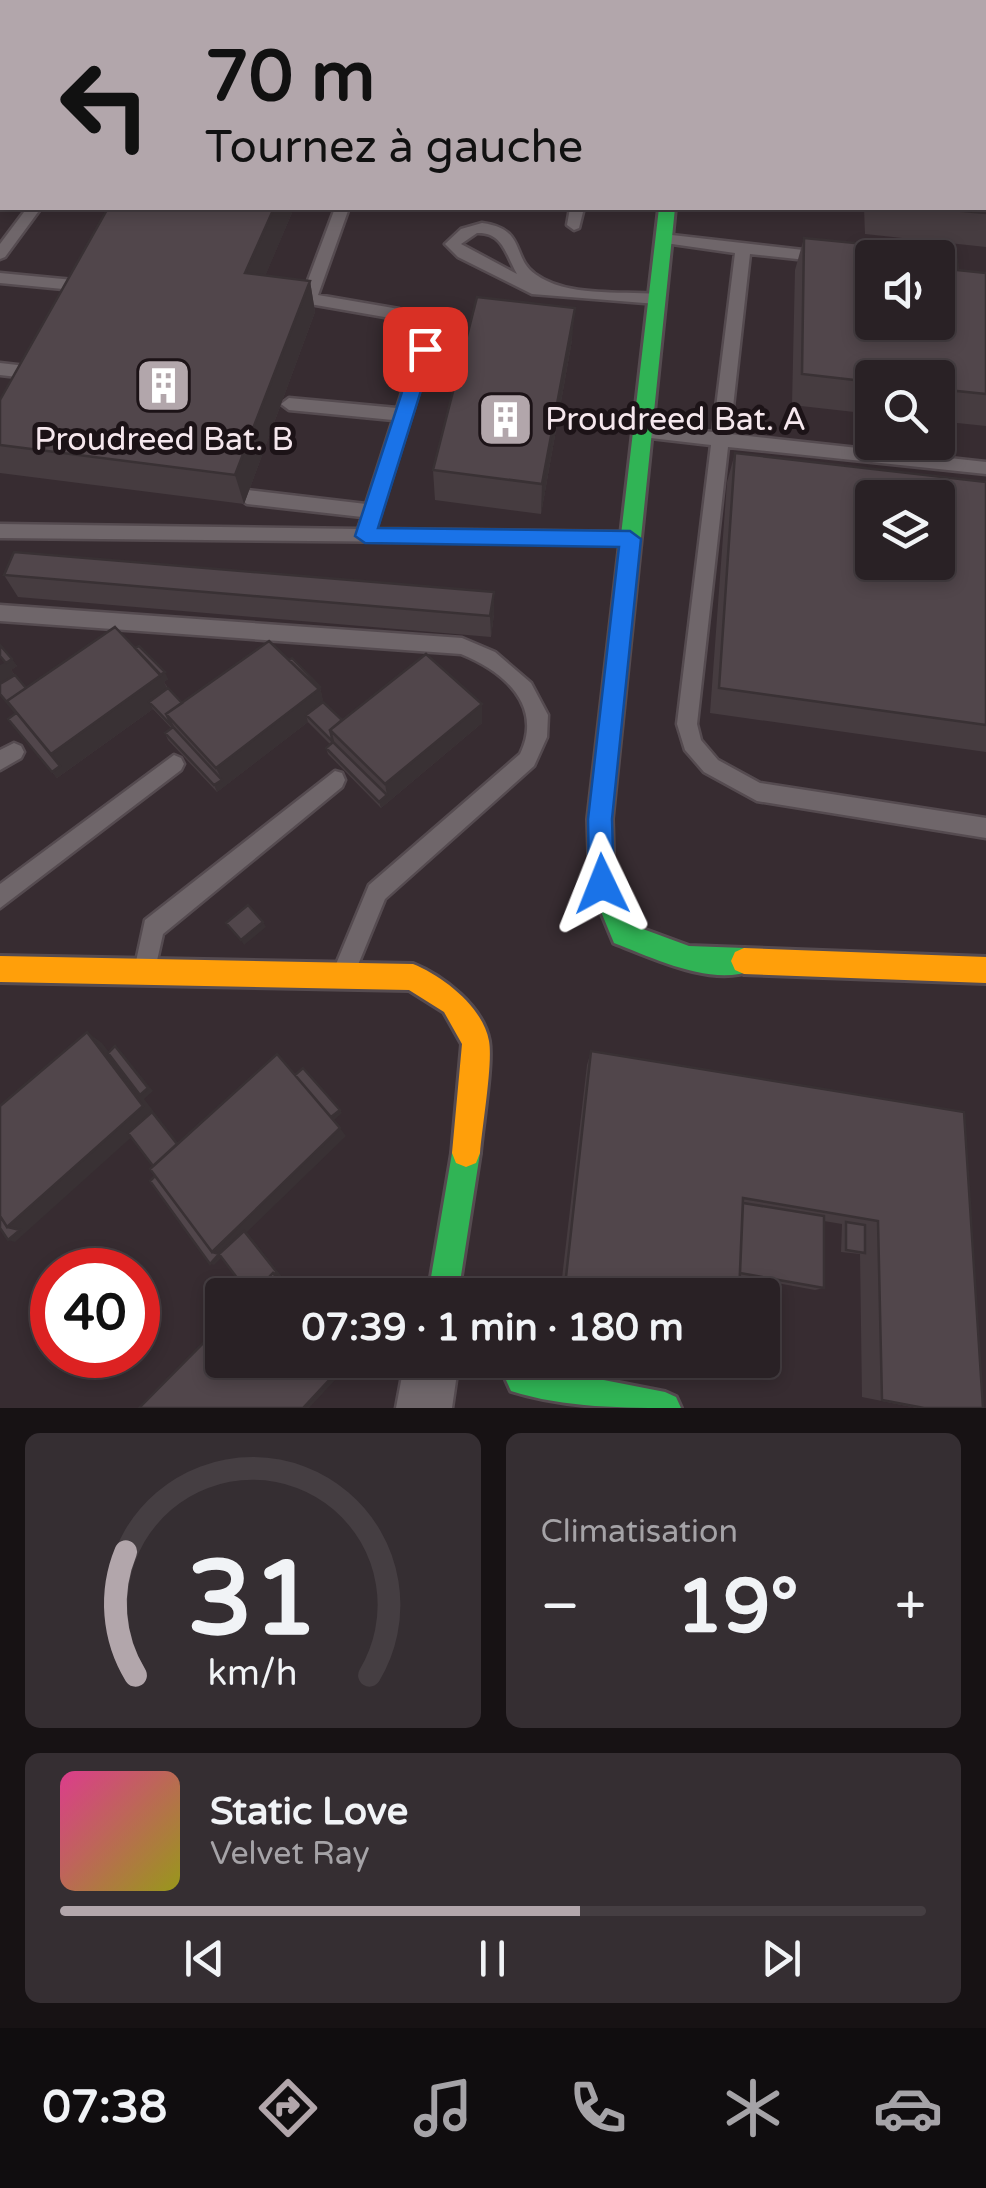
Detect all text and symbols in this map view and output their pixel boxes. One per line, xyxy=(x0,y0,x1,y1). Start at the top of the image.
text: 70 m xyxy=(205,36,375,120)
icon: left xyxy=(40,40,170,170)
text: Tournez à gauche xyxy=(205,121,583,175)
map controls xyxy=(855,240,955,580)
button: sound xyxy=(855,240,955,340)
pin xyxy=(383,307,468,392)
icon: arrive xyxy=(398,322,453,377)
building icon: Proudreed Bat. B xyxy=(134,356,194,416)
button: search xyxy=(855,360,955,460)
building icon: Proudreed Bat. A xyxy=(476,390,536,450)
place label: Proudreed Bat. A xyxy=(545,401,806,439)
place label: Proudreed Bat. B xyxy=(34,421,294,459)
button: layers xyxy=(855,480,955,580)
position arrow xyxy=(550,832,654,936)
speed limit sign: 40 xyxy=(30,1248,160,1378)
text: 07:39 · 1 min · 180 m xyxy=(301,1305,684,1351)
text: Climatisation xyxy=(541,1513,738,1551)
text: 31 xyxy=(187,1538,318,1663)
text: 19° xyxy=(676,1562,799,1652)
text: − xyxy=(541,1574,580,1640)
text: + xyxy=(895,1574,926,1640)
text: km/h xyxy=(208,1652,298,1695)
text: Static Love xyxy=(210,1789,408,1835)
text: Velvet Ray xyxy=(210,1835,370,1873)
icon: previous xyxy=(177,1931,232,1986)
icon: pause xyxy=(465,1931,520,1986)
icon: next xyxy=(754,1931,809,1986)
icon: directions xyxy=(253,2073,323,2143)
icon: music xyxy=(408,2073,478,2143)
icon: phone xyxy=(563,2073,633,2143)
icon: climate xyxy=(718,2073,788,2143)
icon: car xyxy=(873,2073,943,2143)
text: 07:38 xyxy=(43,2081,167,2135)

